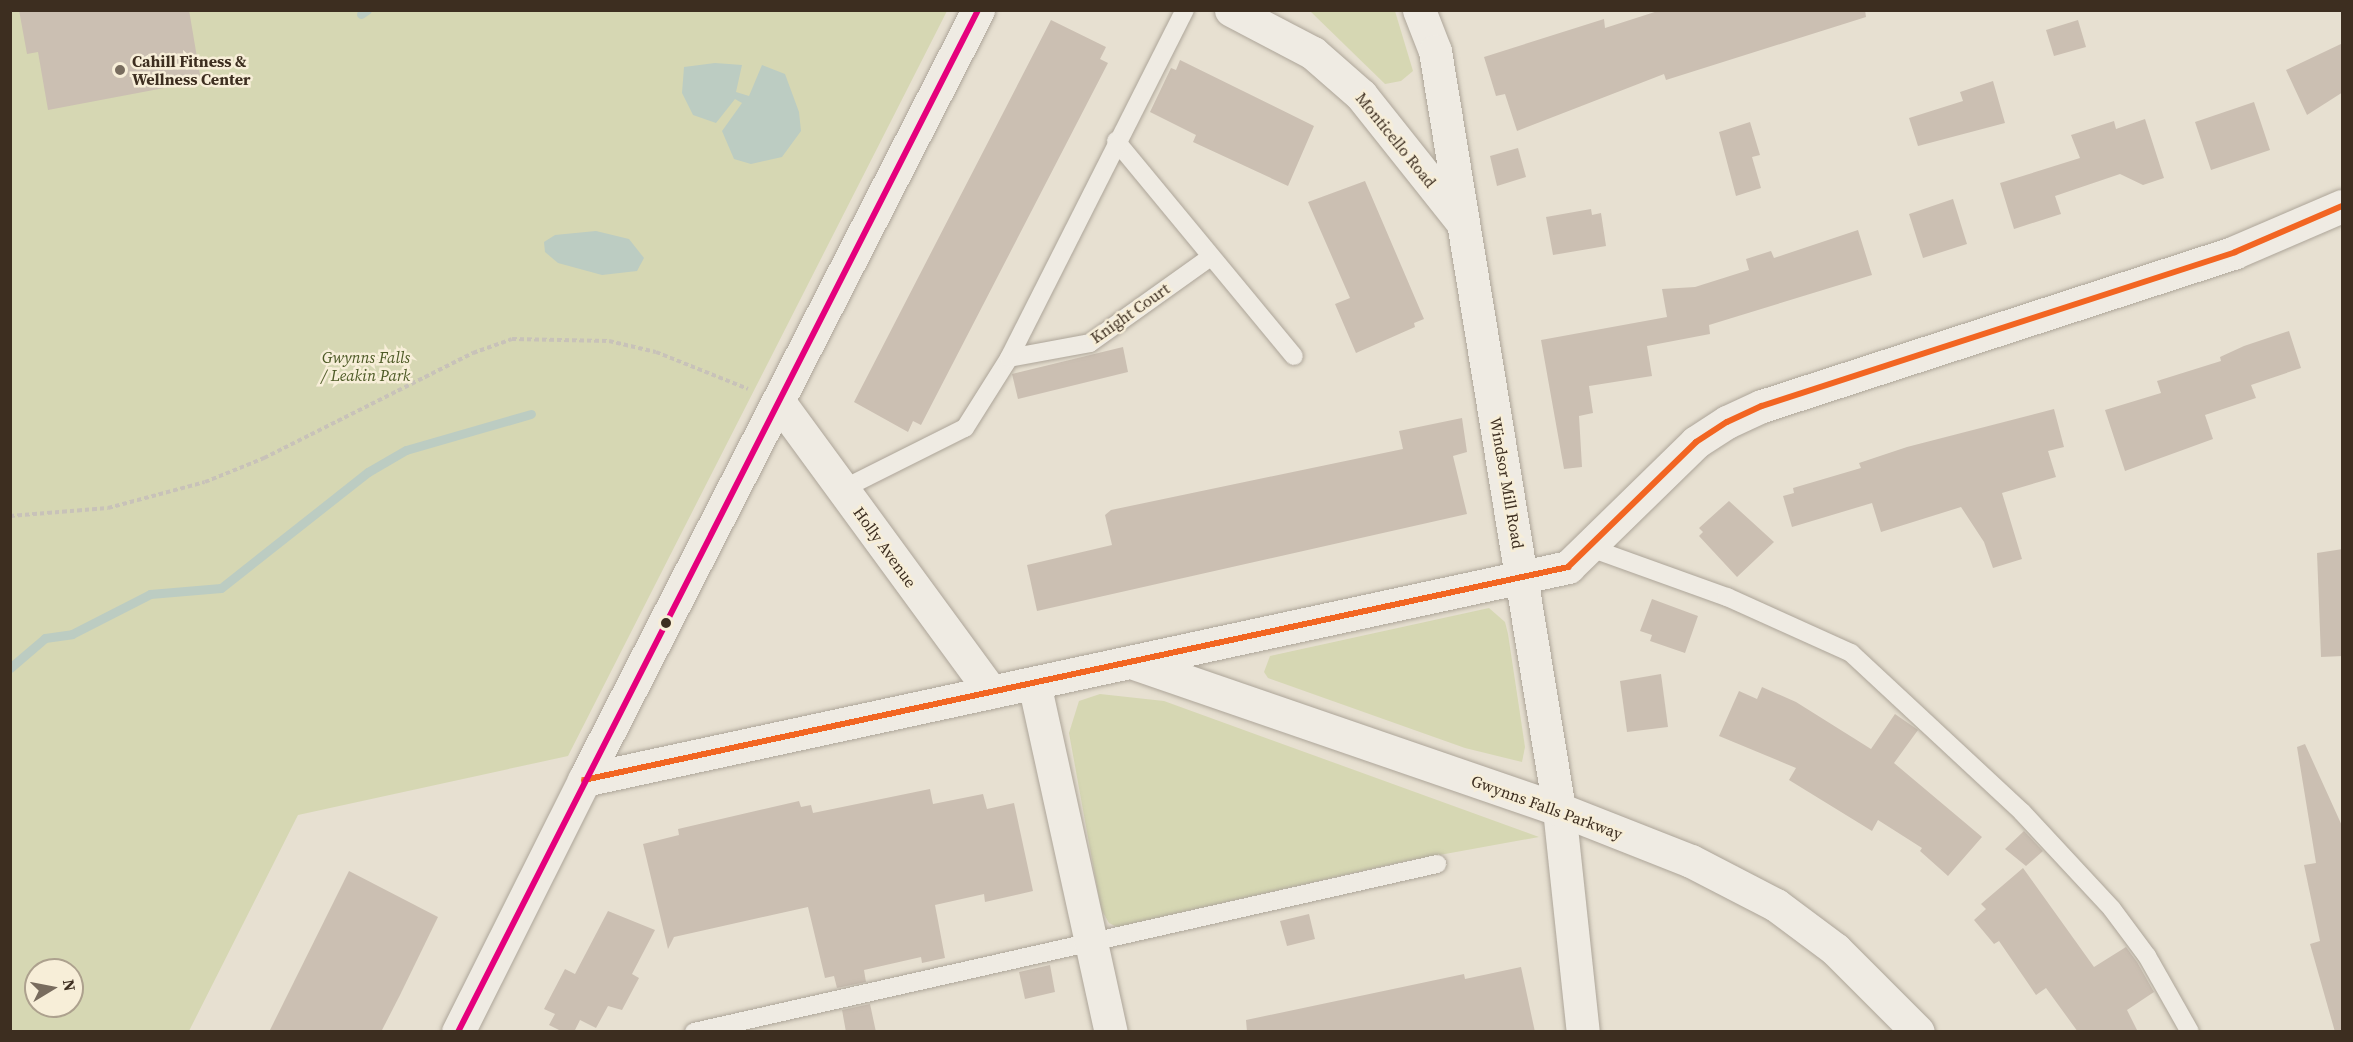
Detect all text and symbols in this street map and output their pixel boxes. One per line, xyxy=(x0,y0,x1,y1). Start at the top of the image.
place label: Cahill Fitness & Wellness Center xyxy=(132,51,250,89)
marker: Cahill Fitness & Wellness Center xyxy=(113,63,127,77)
street label: Monticello Road xyxy=(1352,89,1440,191)
street label: Knight Court xyxy=(1087,279,1173,347)
park label: Gwynns Falls / Leakin Park xyxy=(322,347,410,385)
street label: Windsor Mill Road xyxy=(1486,416,1528,550)
street label: Holly Avenue xyxy=(849,503,921,591)
unlabelled marker xyxy=(660,617,672,629)
street label: Gwynns Falls Parkway xyxy=(1469,771,1625,843)
north arrow xyxy=(24,958,84,1018)
text: N xyxy=(58,978,82,993)

